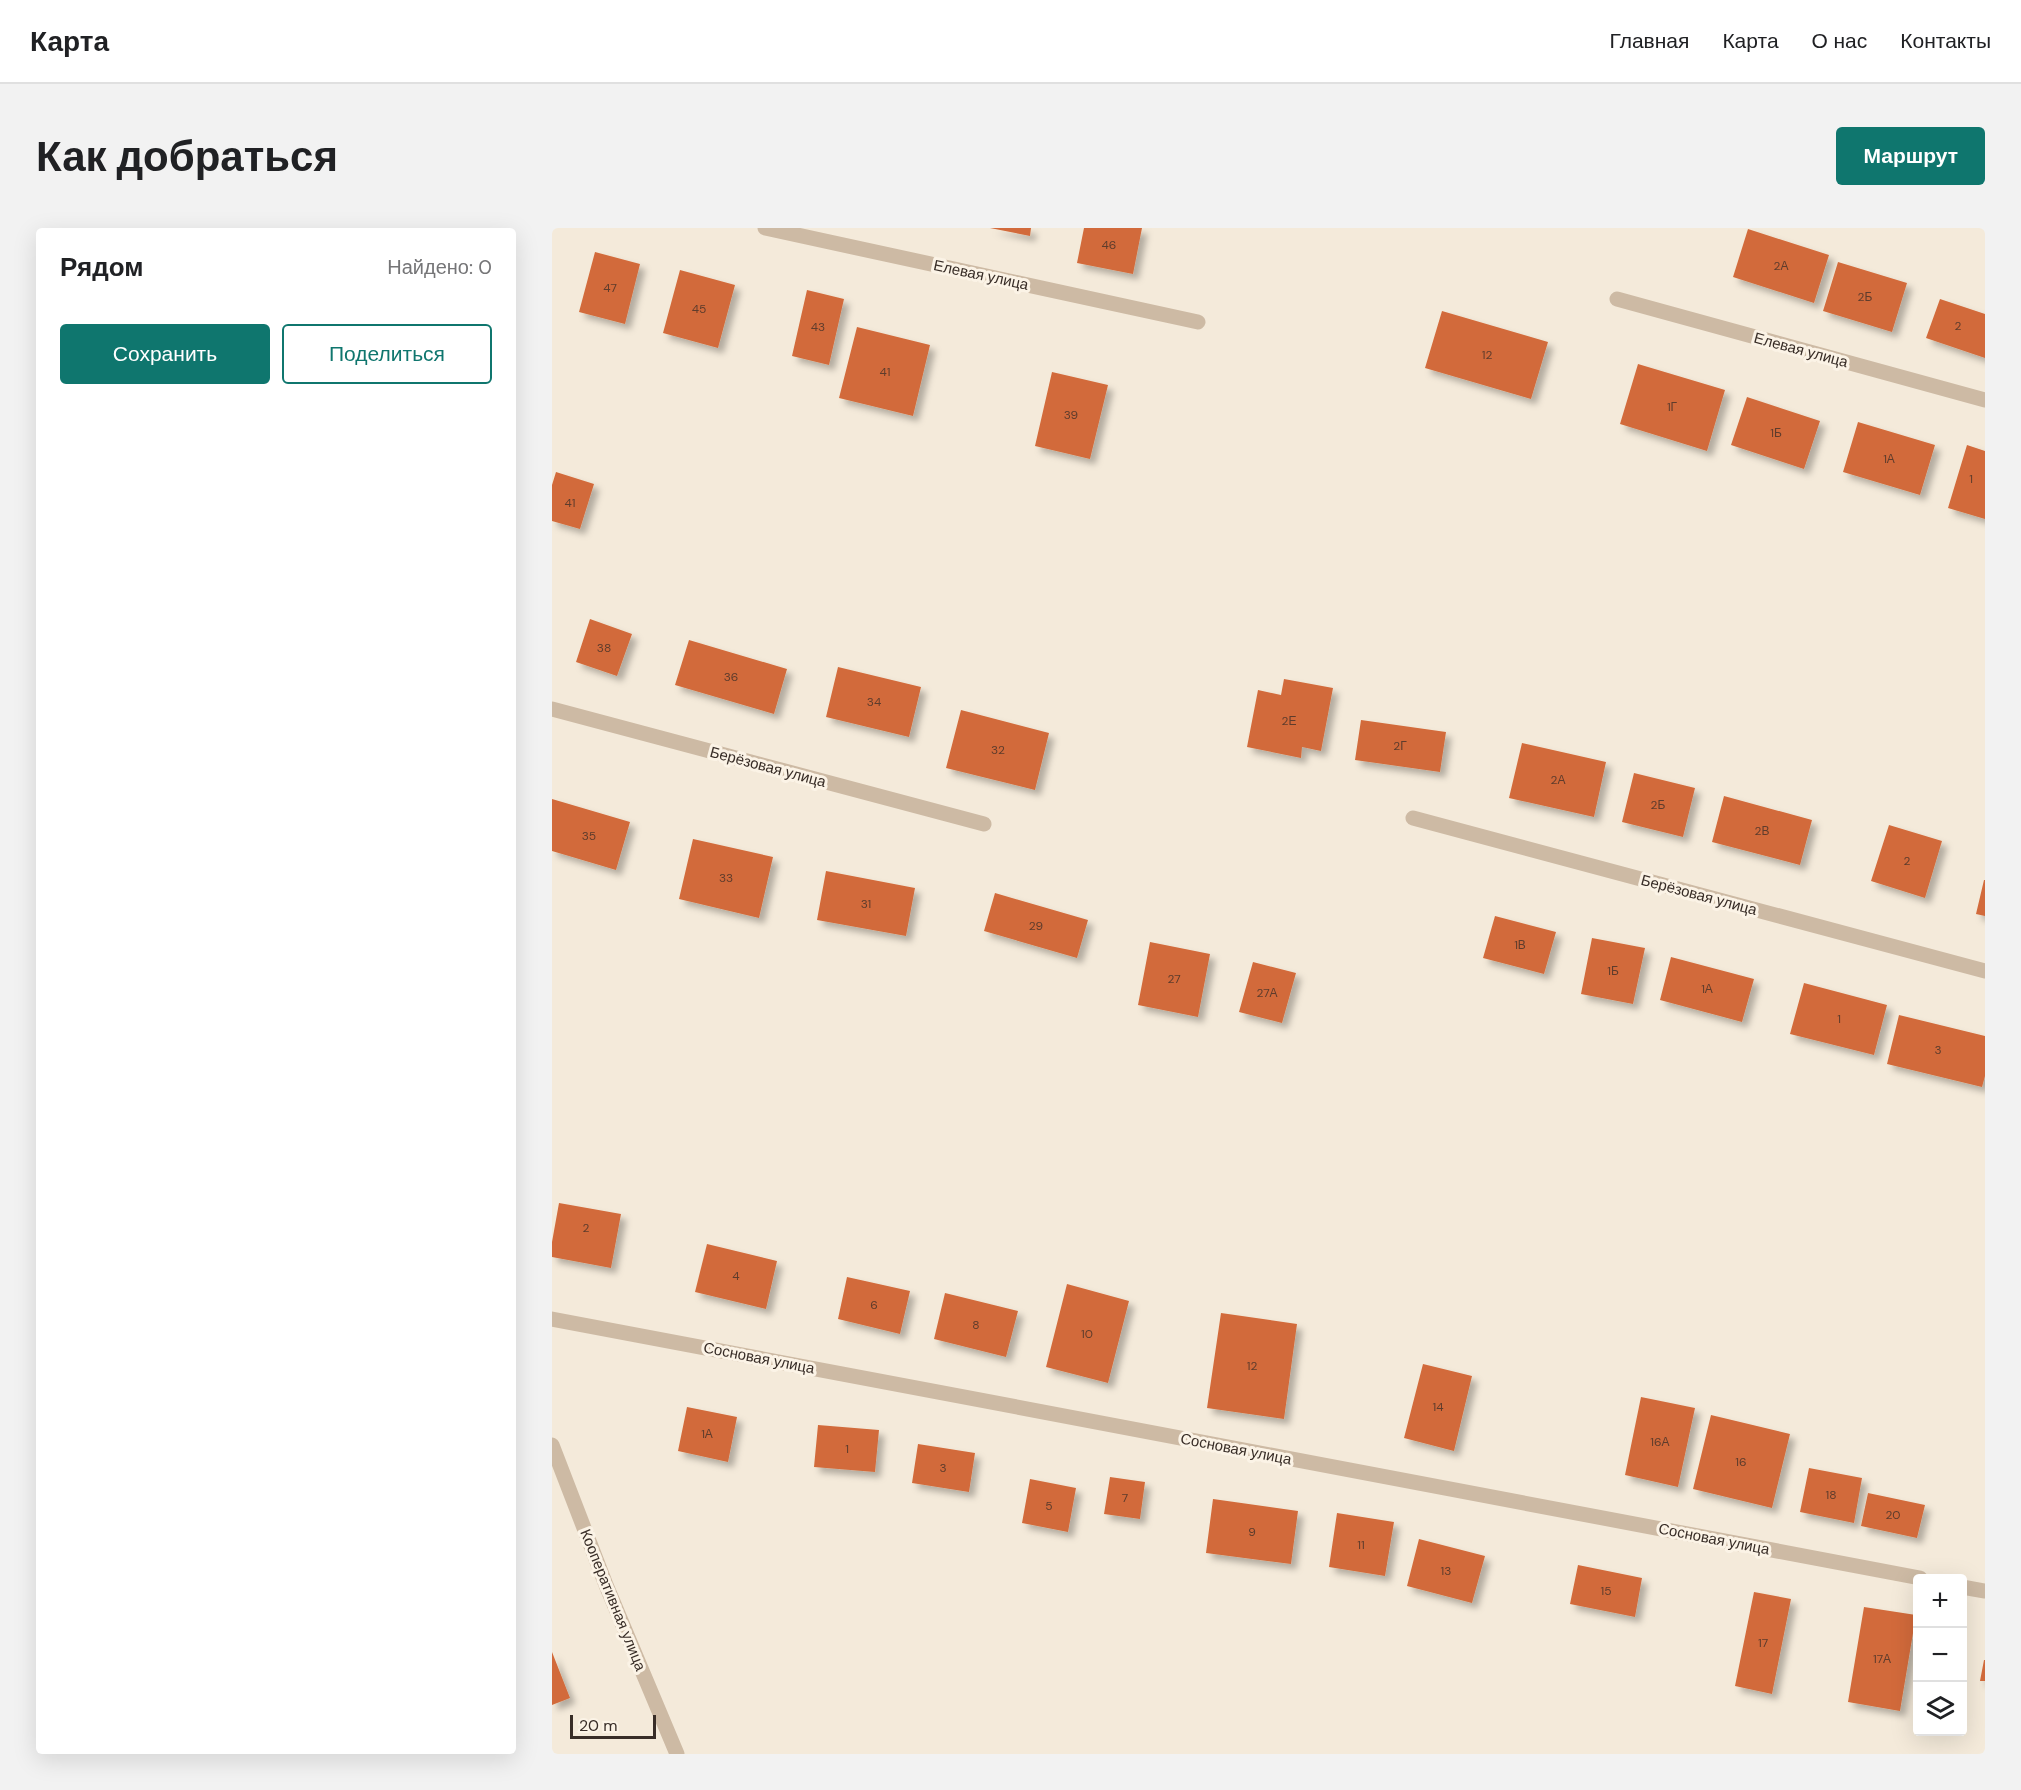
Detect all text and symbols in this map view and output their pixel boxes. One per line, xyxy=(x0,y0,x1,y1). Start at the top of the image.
text: Карта xyxy=(30,23,109,60)
text: Главная xyxy=(1609,27,1689,55)
text: Карта xyxy=(1722,27,1779,55)
text: О нас xyxy=(1812,27,1867,55)
text: Контакты xyxy=(1900,27,1991,55)
button: Маршрут xyxy=(1836,127,1985,185)
text: Как добраться xyxy=(36,129,338,184)
house number: 46 xyxy=(1102,237,1116,253)
text: Рядом xyxy=(60,250,143,284)
text: Найдено: 0 xyxy=(387,254,492,280)
street label: Елевая улица xyxy=(932,255,1031,295)
house number: 2А xyxy=(1774,258,1788,274)
house number: 47 xyxy=(603,280,617,296)
house number: 2Б xyxy=(1858,289,1873,305)
house number: 45 xyxy=(692,301,706,317)
house number: 2 xyxy=(1955,318,1962,334)
house number: 43 xyxy=(811,319,825,335)
button: Сохранить xyxy=(60,324,270,384)
button: Поделиться xyxy=(282,324,492,384)
street label: Елевая улица xyxy=(1752,328,1851,372)
house number: 12 xyxy=(1482,347,1492,363)
house number: 41 xyxy=(879,364,891,380)
house number: 1Г xyxy=(1667,399,1678,415)
house number: 39 xyxy=(1064,407,1078,423)
house number: 1Б xyxy=(1770,425,1782,441)
house number: 1А xyxy=(1883,451,1895,467)
house number: 1 xyxy=(1969,471,1973,487)
house number: 41 xyxy=(564,495,576,511)
house number: 38 xyxy=(597,640,611,656)
house number: 36 xyxy=(724,669,738,685)
house number: 34 xyxy=(867,694,881,710)
house number: 2Е xyxy=(1282,713,1296,729)
house number: 2Г xyxy=(1393,738,1407,754)
street label: Берёзовая улица xyxy=(708,742,829,792)
house number: 32 xyxy=(991,742,1005,758)
house number: 2А xyxy=(1551,772,1565,788)
house number: 2Б xyxy=(1651,797,1666,813)
house number: 2В xyxy=(1755,823,1769,839)
house number: 35 xyxy=(582,828,596,844)
house number: 2 xyxy=(1904,853,1911,869)
house number: 33 xyxy=(719,870,733,886)
street label: Берёзовая улица xyxy=(1639,870,1760,920)
house number: 31 xyxy=(861,896,871,912)
house number: 29 xyxy=(1029,918,1043,934)
house number: 1В xyxy=(1514,937,1526,953)
house number: 1Б xyxy=(1607,963,1619,979)
house number: 27 xyxy=(1167,971,1181,987)
house number: 1А xyxy=(1701,981,1713,997)
house number: 27А xyxy=(1256,985,1278,1001)
house number: 1 xyxy=(1837,1011,1841,1027)
house number: 3 xyxy=(1934,1042,1942,1058)
house number: 2 xyxy=(583,1220,590,1236)
house number: 4 xyxy=(732,1268,740,1284)
house number: 6 xyxy=(870,1297,878,1313)
house number: 8 xyxy=(972,1317,980,1333)
house number: 10 xyxy=(1081,1326,1093,1342)
street label: Сосновая улица xyxy=(702,1337,817,1379)
house number: 12 xyxy=(1247,1358,1257,1374)
house number: 14 xyxy=(1432,1399,1444,1415)
house number: 1А xyxy=(701,1426,713,1442)
street label: Сосновая улица xyxy=(1179,1428,1294,1470)
house number: 16А xyxy=(1650,1434,1670,1450)
house number: 1 xyxy=(845,1441,849,1457)
house number: 16 xyxy=(1735,1454,1747,1470)
house number: 3 xyxy=(939,1460,947,1476)
house number: 18 xyxy=(1825,1487,1837,1503)
house number: 7 xyxy=(1122,1490,1128,1506)
house number: 5 xyxy=(1045,1498,1053,1514)
house number: 20 xyxy=(1885,1507,1901,1523)
street label: Сосновая улица xyxy=(1657,1518,1772,1560)
house number: 9 xyxy=(1248,1524,1256,1540)
street label: Кооперативная улица xyxy=(575,1526,651,1675)
house number: 11 xyxy=(1357,1537,1365,1553)
house number: 13 xyxy=(1441,1563,1451,1579)
map controls xyxy=(1913,1574,1967,1736)
button: + xyxy=(1913,1574,1967,1628)
house number: 15 xyxy=(1600,1583,1612,1599)
button: − xyxy=(1913,1628,1967,1682)
house number: 17 xyxy=(1758,1635,1768,1651)
house number: 17А xyxy=(1873,1651,1891,1667)
button: layers xyxy=(1913,1682,1967,1736)
scale bar xyxy=(570,1712,656,1740)
text: 20 m xyxy=(579,1715,618,1736)

